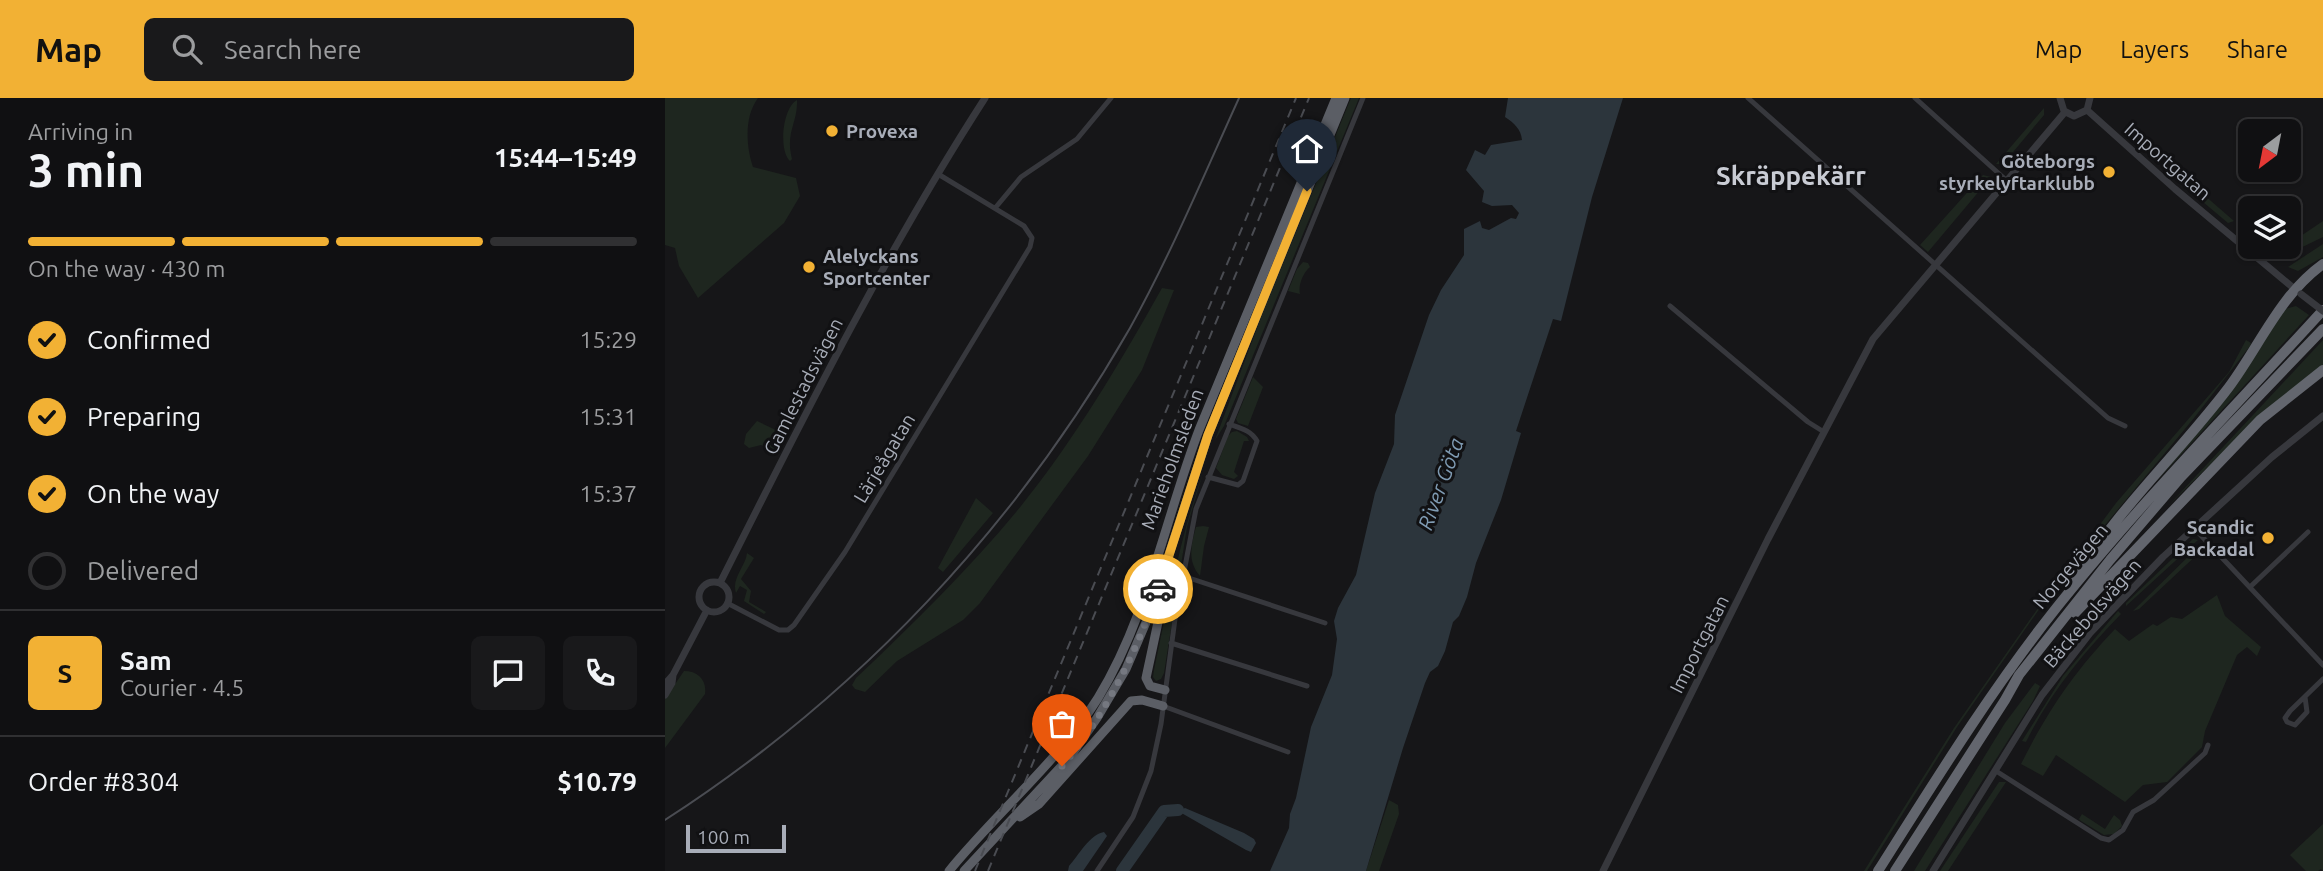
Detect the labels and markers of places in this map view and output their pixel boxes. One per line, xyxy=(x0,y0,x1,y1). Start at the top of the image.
pin xyxy=(1277,119,1337,191)
place label: Provexa xyxy=(846,120,918,142)
marker: Provexa xyxy=(824,123,840,139)
place label: Göteborgs styrkelyftarklubb xyxy=(1939,150,2095,194)
marker: Göteborgs styrkelyftarklubb xyxy=(2101,164,2117,180)
place label: Alelyckans Sportcenter xyxy=(823,245,930,289)
marker: Alelyckans Sportcenter xyxy=(801,259,817,275)
place label: Scandic Backadal xyxy=(2173,516,2254,560)
marker: Scandic Backadal xyxy=(2260,530,2276,546)
pin xyxy=(1032,694,1092,766)

